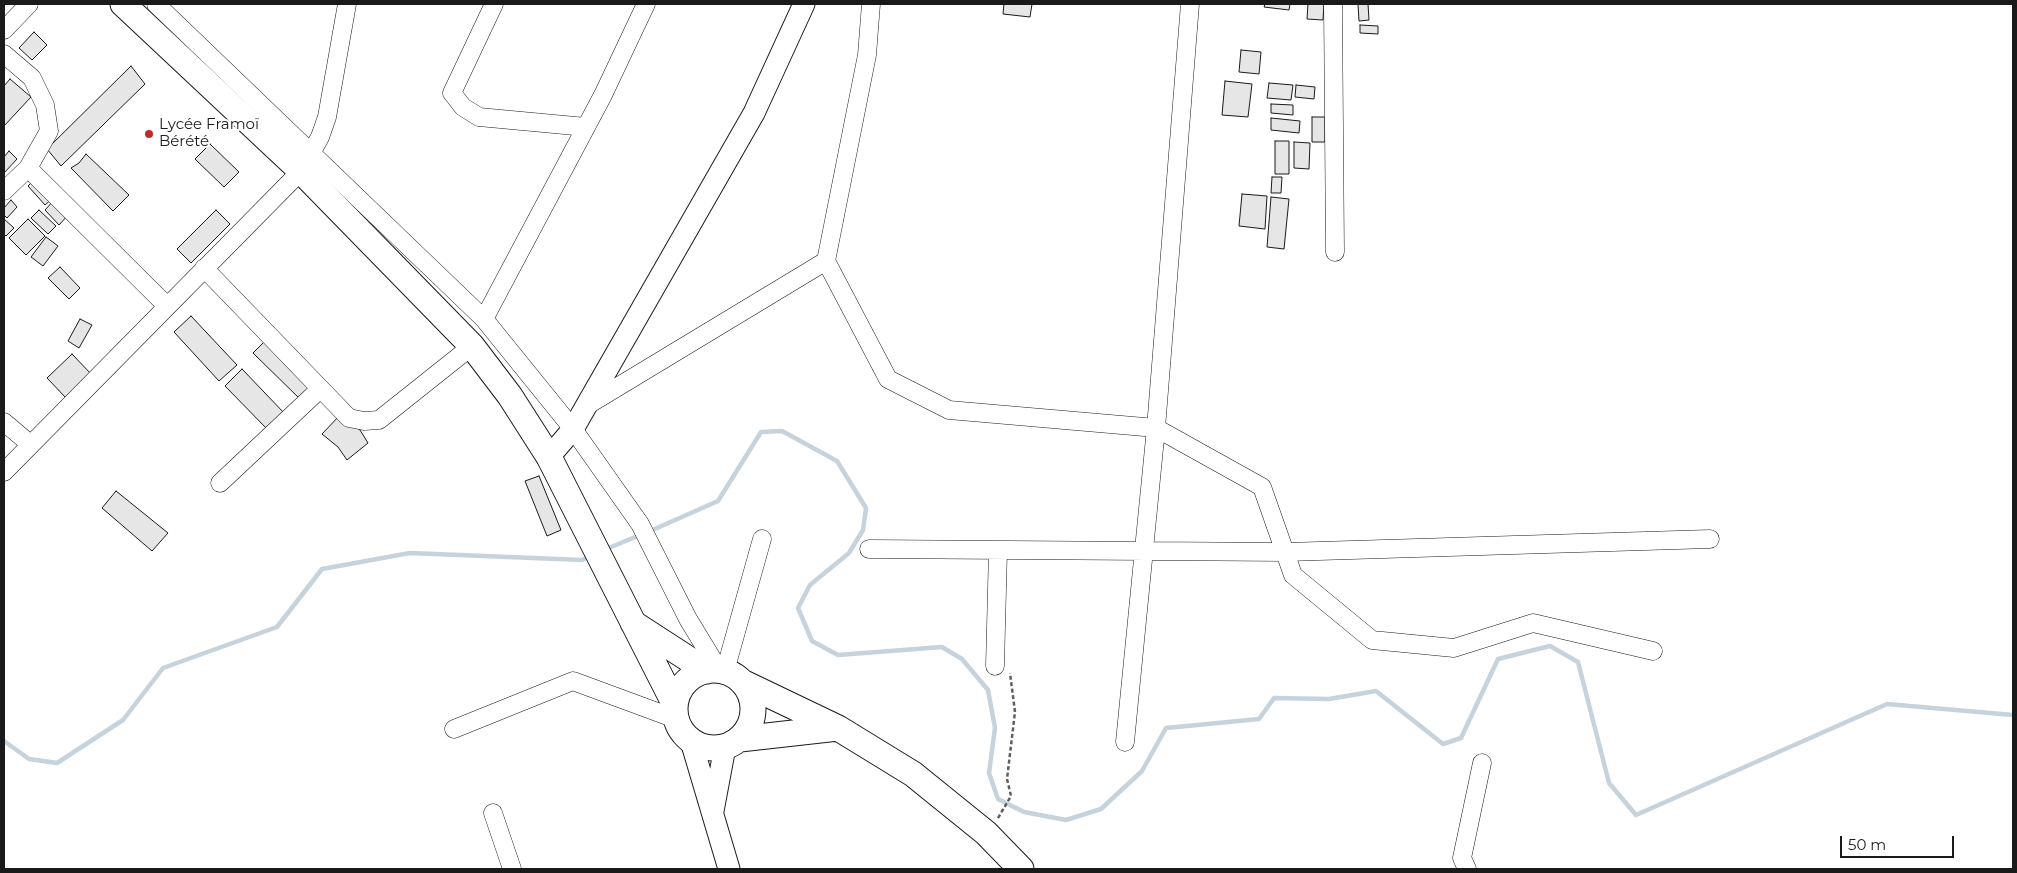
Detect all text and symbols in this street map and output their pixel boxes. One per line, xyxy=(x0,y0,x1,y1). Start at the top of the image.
place label: Lycée Framoï Bérété xyxy=(159,116,259,151)
marker: Lycée Framoï Bérété xyxy=(143,128,155,140)
scale bar xyxy=(1842,826,1956,858)
text: 50 m xyxy=(1848,835,1886,854)

